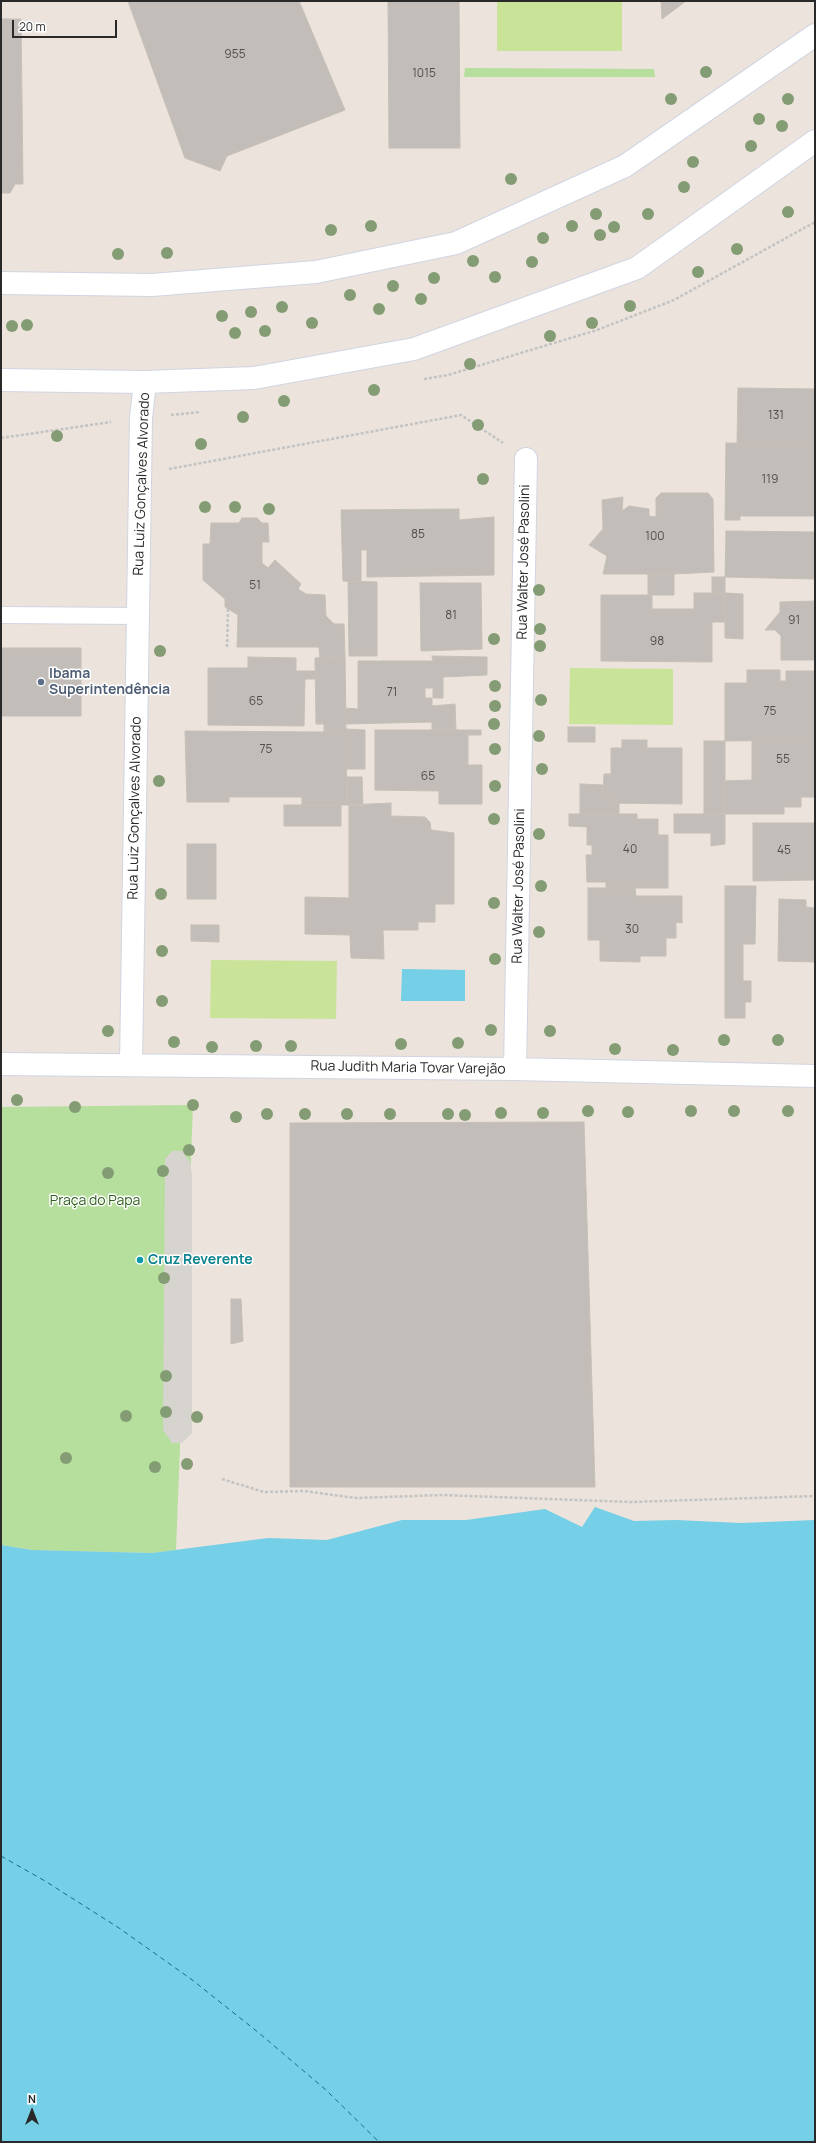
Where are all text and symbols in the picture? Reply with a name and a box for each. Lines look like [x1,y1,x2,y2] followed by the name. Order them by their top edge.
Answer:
[14,12,119,38] scale bar
[19,18,46,35] text: 20 m
[224,48,246,62] house number: 955
[412,67,436,81] house number: 1015
[130,392,154,576] street label: Rua Luiz Gonçalves Alvorado
[768,409,784,423] house number: 131
[762,473,778,487] house number: 119
[514,484,534,640] street label: Rua Walter José Pasolini
[411,528,425,542] house number: 85
[645,530,665,544] house number: 100
[249,579,261,593] house number: 51
[445,609,457,623] house number: 81
[788,614,800,628] house number: 91
[650,635,664,649] house number: 98
[49,666,170,698] place label: Ibama Superintendência
[36,677,46,687] marker: Ibama Superintendência
[387,686,397,700] house number: 71
[249,695,263,709] house number: 65
[764,705,776,719] house number: 75
[125,716,145,900] street label: Rua Luiz Gonçalves Alvorado
[260,743,272,757] house number: 75
[776,753,790,767] house number: 55
[421,770,435,784] house number: 65
[509,808,529,964] street label: Rua Walter José Pasolini
[623,843,637,857] house number: 40
[777,844,791,858] house number: 45
[625,923,639,937] house number: 30
[310,1058,506,1078] street label: Rua Judith Maria Tovar Varejão
[50,1193,140,1209] park label: Praça do Papa
[148,1252,253,1268] place label: Cruz Reverente
[135,1255,145,1265] marker: Cruz Reverente
[12,2091,52,2131] north arrow
[28,2091,36,2106] text: N

